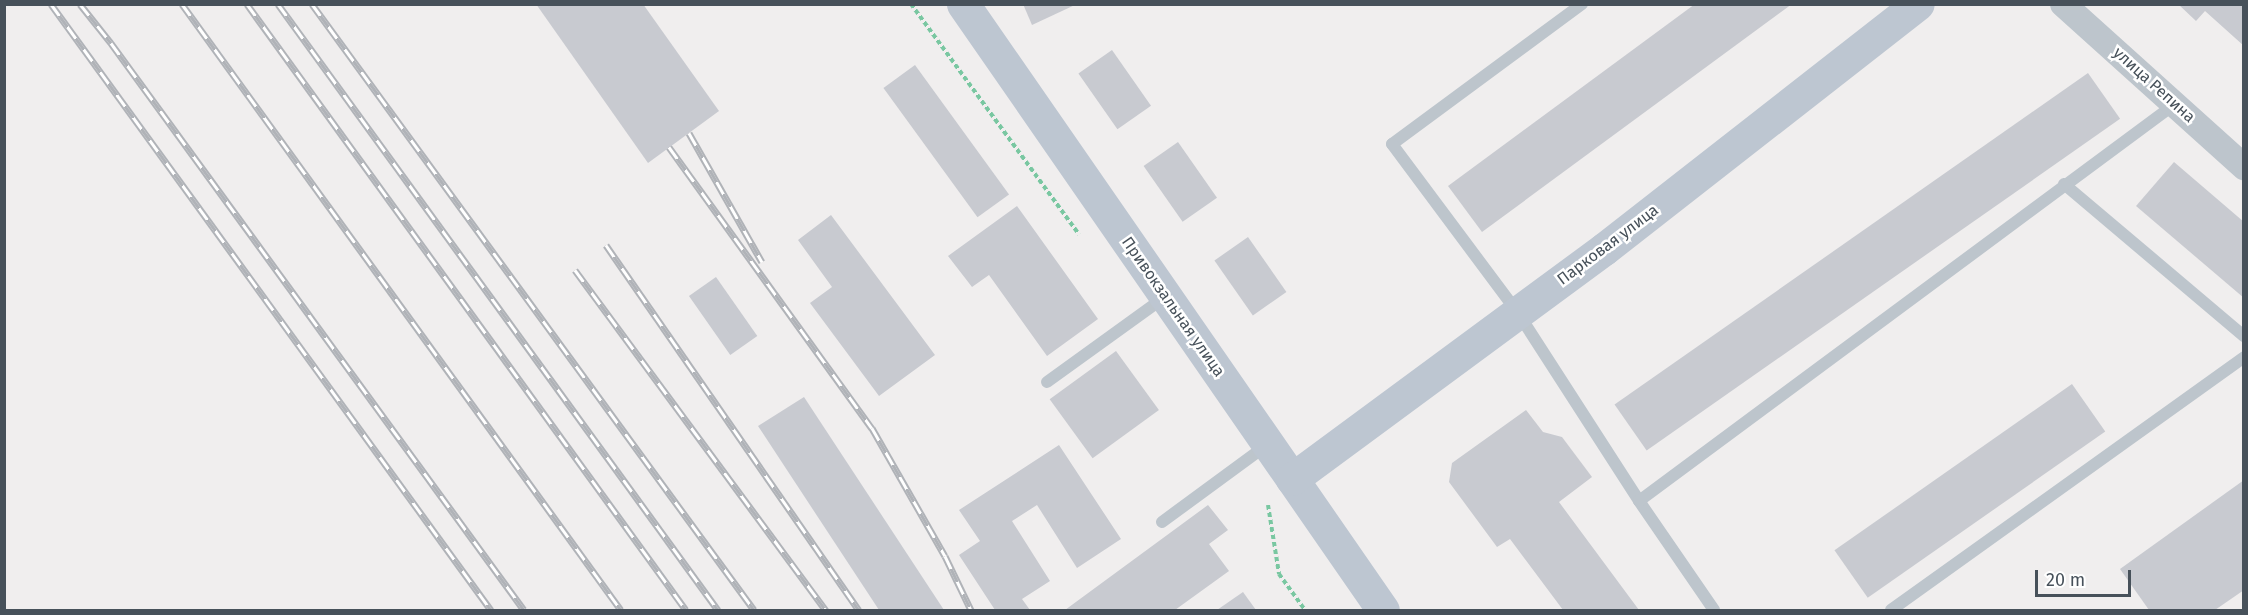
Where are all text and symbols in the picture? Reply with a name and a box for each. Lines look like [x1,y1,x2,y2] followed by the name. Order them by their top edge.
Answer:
[2109,43,2199,127] street label: улица Репина
[1554,201,1662,289] street label: Парковая улица
[1117,233,1229,381] street label: Привокзальная улица
[2038,558,2134,596] scale bar
[2046,569,2085,591] text: 20 m

